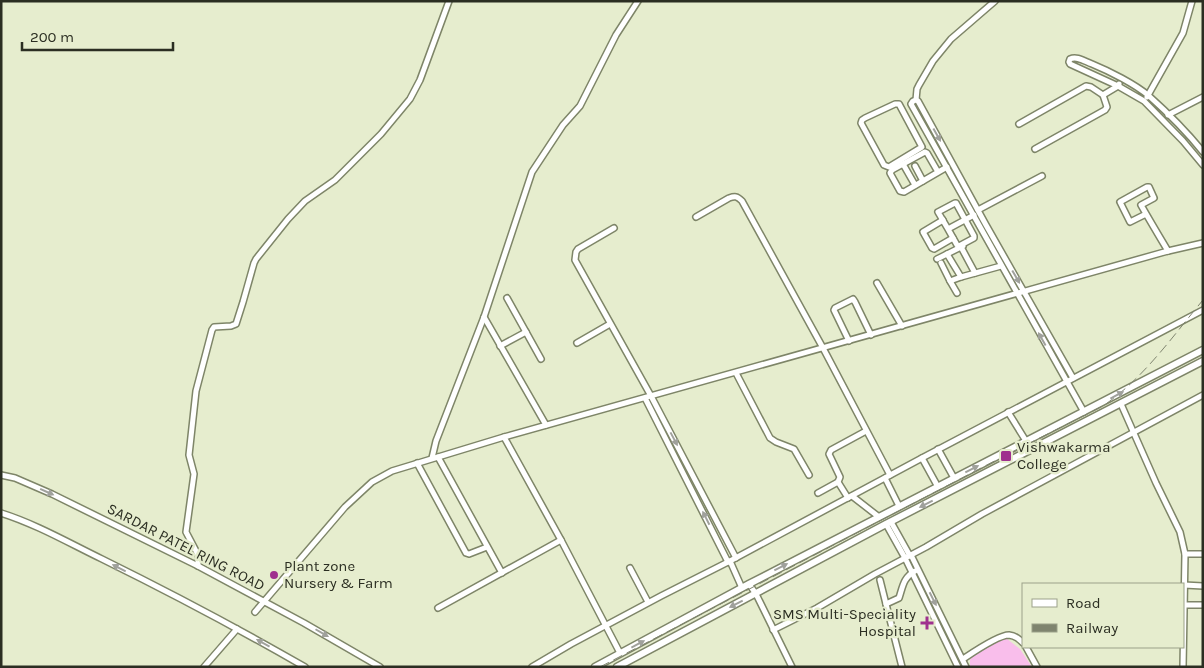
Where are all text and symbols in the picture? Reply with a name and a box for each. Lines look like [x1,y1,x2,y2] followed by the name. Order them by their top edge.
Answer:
[22,20,174,52] scale bar
[30,28,74,46] text: 200 m
[933,128,941,142] one-way arrow
[1012,269,1020,284] one-way arrow
[1038,332,1047,346] one-way arrow
[1110,390,1123,399] one-way arrow
[670,432,678,447] one-way arrow
[1017,438,1110,473] place label: Vishwakarma College
[999,449,1013,463] marker: Vishwakarma College
[965,465,979,473] one-way arrow
[40,488,54,496] one-way arrow
[104,499,268,595] street label: SARDAR PATEL RING ROAD
[919,500,933,508] one-way arrow
[702,511,710,526] one-way arrow
[284,557,393,592] place label: Plant zone Nursery & Farm
[774,563,788,572] one-way arrow
[112,564,126,572] one-way arrow
[268,569,280,581] marker: Plant zone Nursery & Farm
[1022,583,1184,648] legend
[929,592,937,606] one-way arrow
[1066,594,1101,612] text: Road
[729,600,743,608] one-way arrow
[773,605,916,640] place label: SMS Multi-Speciality Hospital
[920,616,934,630] marker: SMS Multi-Speciality Hospital
[1066,619,1118,637] text: Railway
[315,629,329,637] one-way arrow
[255,639,270,647] one-way arrow
[630,640,645,648] one-way arrow

